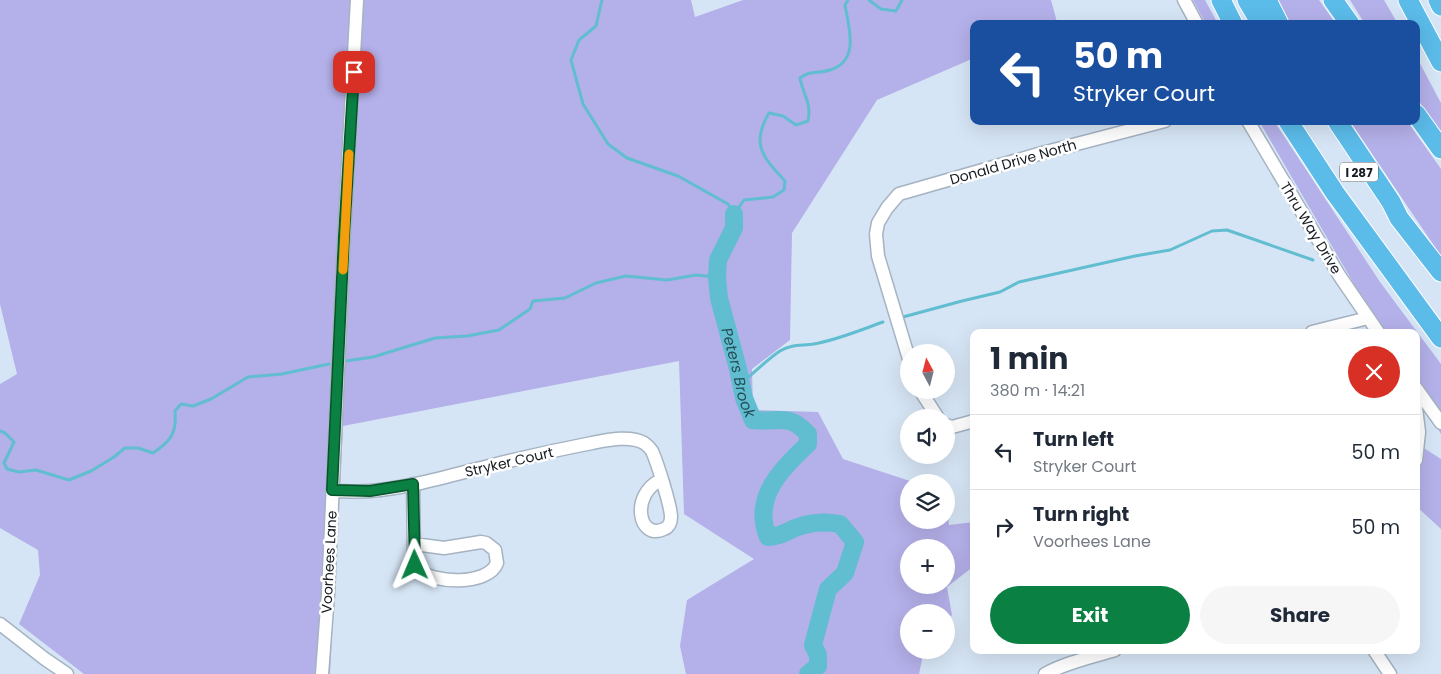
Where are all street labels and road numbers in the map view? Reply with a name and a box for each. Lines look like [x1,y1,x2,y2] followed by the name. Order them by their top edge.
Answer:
[947,134,1079,190] street label: Donald Drive North
[1340,162,1378,182] road number: I 287
[1276,178,1347,278] street label: Thru Way Drive
[463,442,555,482] street label: Stryker Court
[316,510,342,614] street label: Voorhees Lane

